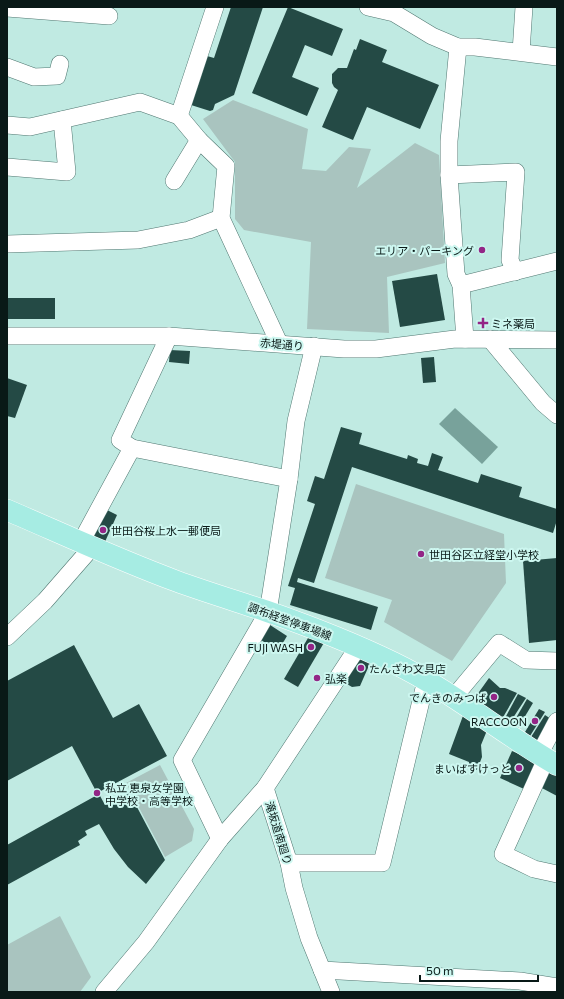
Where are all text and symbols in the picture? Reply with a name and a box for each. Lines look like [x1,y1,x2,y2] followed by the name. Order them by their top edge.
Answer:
[375,244,474,257] place label: エリア・パーキング
[477,245,487,255] marker: エリア・パーキング
[491,317,535,330] place label: ミネ薬局
[478,318,488,328] marker: ミネ薬局
[260,336,304,352] street label: 赤堤通り
[111,524,221,537] place label: 世田谷桜上水一郵便局
[98,525,108,535] marker: 世田谷桜上水一郵便局
[429,548,539,561] place label: 世田谷区立経堂小学校
[416,549,426,559] marker: 世田谷区立経堂小学校
[246,600,334,642] street label: 調布経堂停車場線
[248,641,303,655] place label: FUJI WASH
[306,642,316,652] marker: FUJI WASH
[369,662,446,675] place label: たんざわ文具店
[356,663,366,673] marker: たんざわ文具店
[325,672,347,685] place label: 弘楽
[312,673,322,683] marker: 弘楽
[409,691,486,704] place label: でんきのみつば
[489,692,499,702] marker: でんきのみつば
[471,715,527,728] place label: RACCOON
[530,716,540,726] marker: RACCOON
[434,762,511,775] place label: まいばすけっと
[514,763,524,773] marker: まいばすけっと
[105,781,193,807] place label: 私立 恵泉女学園 中学校・高等学校
[92,788,102,798] marker: 私立 恵泉女学園 中学校・高等学校
[263,800,295,866] street label: 滝坂道南廻り
[420,957,538,983] scale bar
[426,963,454,977] text: 50 m

